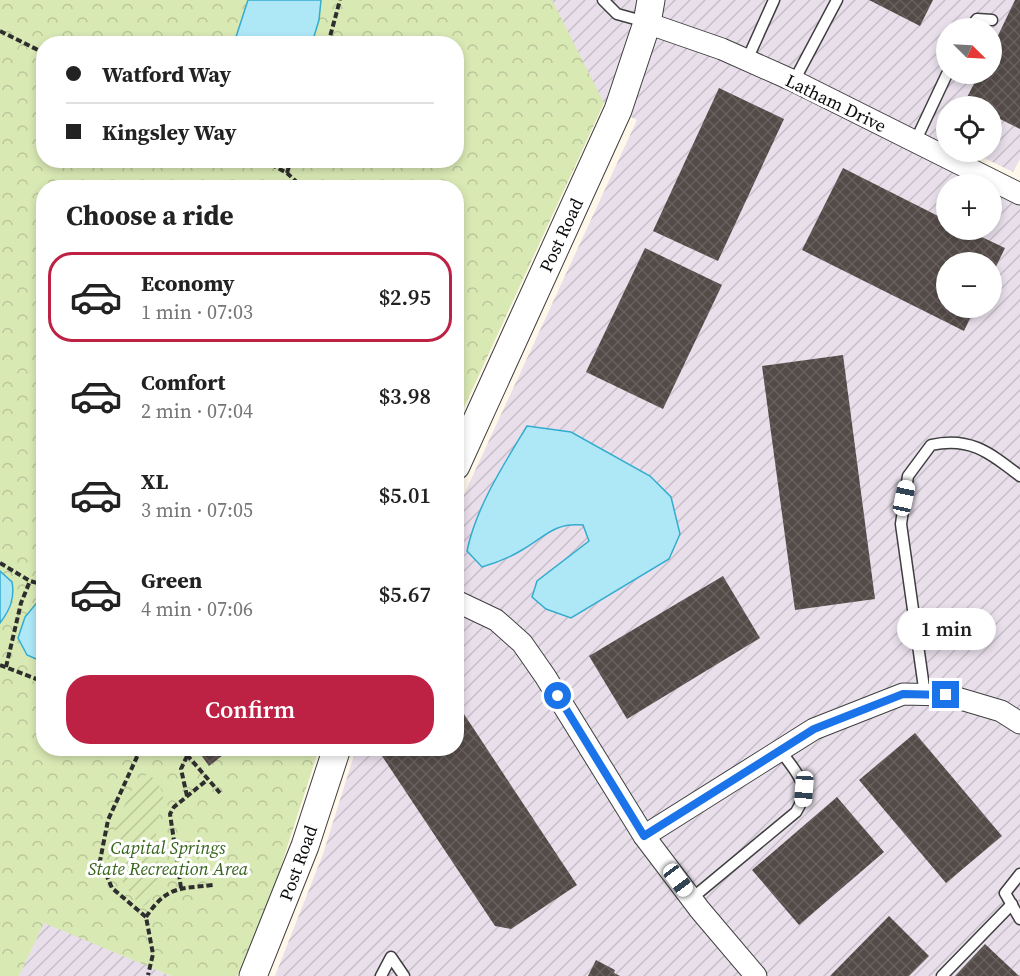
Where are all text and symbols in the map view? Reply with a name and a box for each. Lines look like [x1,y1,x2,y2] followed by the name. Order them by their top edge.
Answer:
[936,18,1002,84] north arrow
[936,18,1002,318] map controls
[102,59,231,89] text: Watford Way
[781,68,891,138] street label: Latham Drive
[936,96,1002,162] button: locate
[102,117,237,147] text: Kingsley Way
[936,174,1002,240] button: +
[533,194,589,276] street label: Post Road
[66,197,234,234] text: Choose a ride
[936,252,1002,318] button: −
[141,268,235,298] text: Economy
[69,270,123,324] icon: car
[379,282,431,312] text: $2.95
[141,298,253,326] text: 1 min · 07:03
[141,367,225,397] text: Comfort
[69,369,123,423] icon: car
[379,381,431,411] text: $3.98
[141,397,253,425] text: 2 min · 07:04
[141,466,168,496] text: XL
[69,468,123,522] icon: car
[891,479,917,517] car
[379,480,431,510] text: $5.01
[141,496,253,524] text: 3 min · 07:05
[141,565,202,595] text: Green
[69,567,123,621] icon: car
[379,579,431,609] text: $5.67
[141,595,253,623] text: 4 min · 07:06
[896,608,996,650] callout: 1 min
[921,615,972,643] text: 1 min
[66,675,434,744] button: Confirm
[932,681,959,708] route end
[544,682,571,709] route start
[794,770,814,808] car
[273,822,323,904] street label: Post Road
[88,835,249,881] park label: Capital Springs State Recreation Area
[660,860,696,900] car

